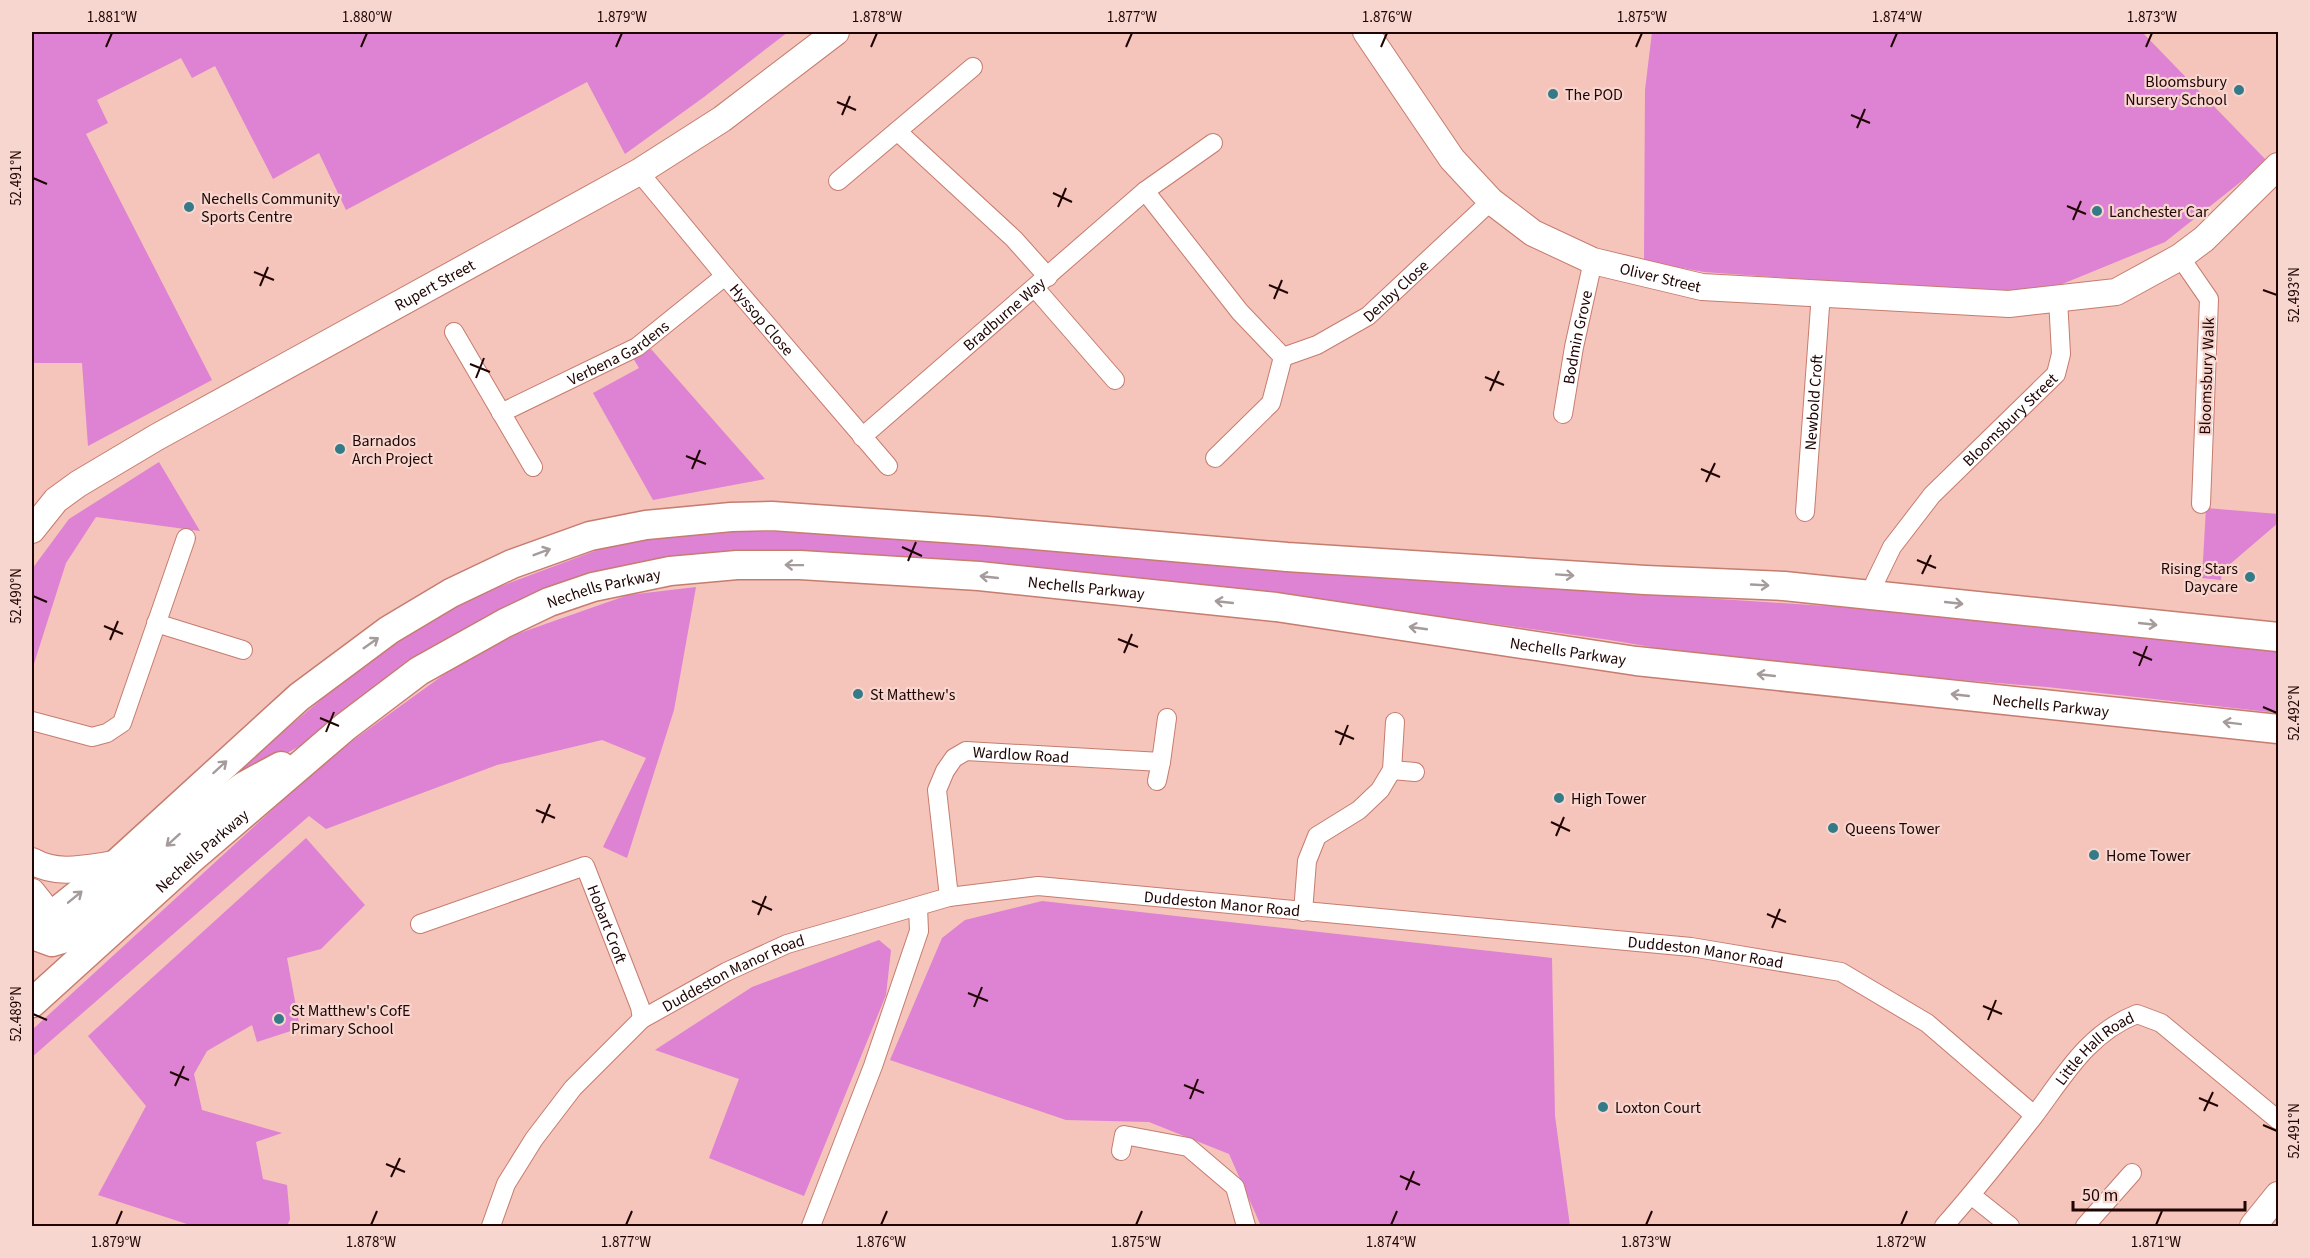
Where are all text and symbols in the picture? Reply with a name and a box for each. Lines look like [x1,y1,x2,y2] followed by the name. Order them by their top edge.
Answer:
[87,7,137,28] text: 1.881°W
[342,7,392,28] text: 1.880°W
[597,7,647,28] text: 1.879°W
[852,7,902,28] text: 1.878°W
[1107,7,1157,28] text: 1.877°W
[1362,7,1412,28] text: 1.876°W
[1617,7,1667,28] text: 1.875°W
[1872,7,1922,28] text: 1.874°W
[2127,7,2177,28] text: 1.873°W
[2125,71,2228,111] place label: Bloomsbury Nursery School
[2232,83,2246,97] marker: Bloomsbury Nursery School
[1565,84,1623,106] place label: The POD
[1546,87,1560,101] marker: The POD
[6,150,27,206] text: 52.491°N
[201,188,340,228] place label: Nechells Community Sports Centre
[182,200,196,214] marker: Nechells Community Sports Centre
[2109,201,2209,223] place label: Lanchester Car
[2090,204,2104,218] marker: Lanchester Car
[391,254,480,316] street label: Rupert Street
[1358,255,1434,328] street label: Denby Close
[1617,258,1704,299] street label: Oliver Street
[2284,267,2305,323] text: 52.493°N
[959,272,1051,356] street label: Bradburne Way
[724,279,799,361] street label: Hyssop Close
[1558,288,1598,386] street label: Bodmin Grove
[564,315,674,391] street label: Verbena Gardens
[2194,317,2220,435] street label: Bloomsbury Walk
[1800,353,1829,451] street label: Newbold Croft
[1958,368,2063,472] street label: Bloomsbury Street
[352,430,433,470] place label: Barnados Arch Project
[333,442,347,456] marker: Barnados Arch Project
[533,546,551,557] one-way arrow
[2161,558,2238,598] place label: Rising Stars Daycare
[785,559,805,571] one-way arrow
[544,563,663,614] street label: Nechells Parkway
[6,568,27,624] text: 52.490°N
[1555,570,1575,581] one-way arrow
[2243,570,2257,584] marker: Rising Stars Daycare
[1027,571,1146,605] street label: Nechells Parkway
[979,572,999,583] one-way arrow
[1750,580,1770,591] one-way arrow
[1215,596,1235,607] one-way arrow
[1944,598,1964,609] one-way arrow
[2138,619,2157,630] one-way arrow
[1408,623,1428,634] one-way arrow
[1508,632,1628,671] street label: Nechells Parkway
[362,637,378,649] one-way arrow
[1757,669,1777,680] one-way arrow
[870,684,956,706] place label: St Matthew's
[2284,685,2305,741] text: 52.492°N
[851,687,865,701] marker: St Matthew's
[1951,689,1971,700] one-way arrow
[1991,689,2111,723] street label: Nechells Parkway
[2223,717,2243,728] one-way arrow
[972,741,1070,769] street label: Wardlow Road
[213,760,228,774] one-way arrow
[1571,788,1647,810] place label: High Tower
[1552,791,1566,805] marker: High Tower
[151,804,254,898] street label: Nechells Parkway
[1845,818,1940,840] place label: Queens Tower
[1826,821,1840,835] marker: Queens Tower
[166,833,181,847] one-way arrow
[2106,845,2191,867] place label: Home Tower
[2087,848,2101,862] marker: Home Tower
[581,882,632,967] street label: Hobart Croft
[1143,886,1301,922] street label: Duddeston Manor Road
[67,890,83,903] one-way arrow
[658,929,807,1018] street label: Duddeston Manor Road
[1627,931,1785,974] street label: Duddeston Manor Road
[6,986,27,1042] text: 52.489°N
[291,1000,410,1040] place label: St Matthew's CofE Primary School
[2050,1007,2138,1090] street label: Little Hall Road
[272,1012,286,1026] marker: St Matthew's CofE Primary School
[1615,1097,1702,1119] place label: Loxton Court
[1596,1100,1610,1114] marker: Loxton Court
[2284,1103,2305,1159] text: 52.491°N
[2073,1174,2246,1212] scale bar
[2082,1183,2118,1208] text: 50 m
[91,1232,141,1253] text: 1.879°W
[346,1232,396,1253] text: 1.878°W
[601,1232,651,1253] text: 1.877°W
[856,1232,906,1253] text: 1.876°W
[1111,1232,1161,1253] text: 1.875°W
[1366,1232,1416,1253] text: 1.874°W
[1621,1232,1671,1253] text: 1.873°W
[1876,1232,1926,1253] text: 1.872°W
[2131,1232,2181,1253] text: 1.871°W

